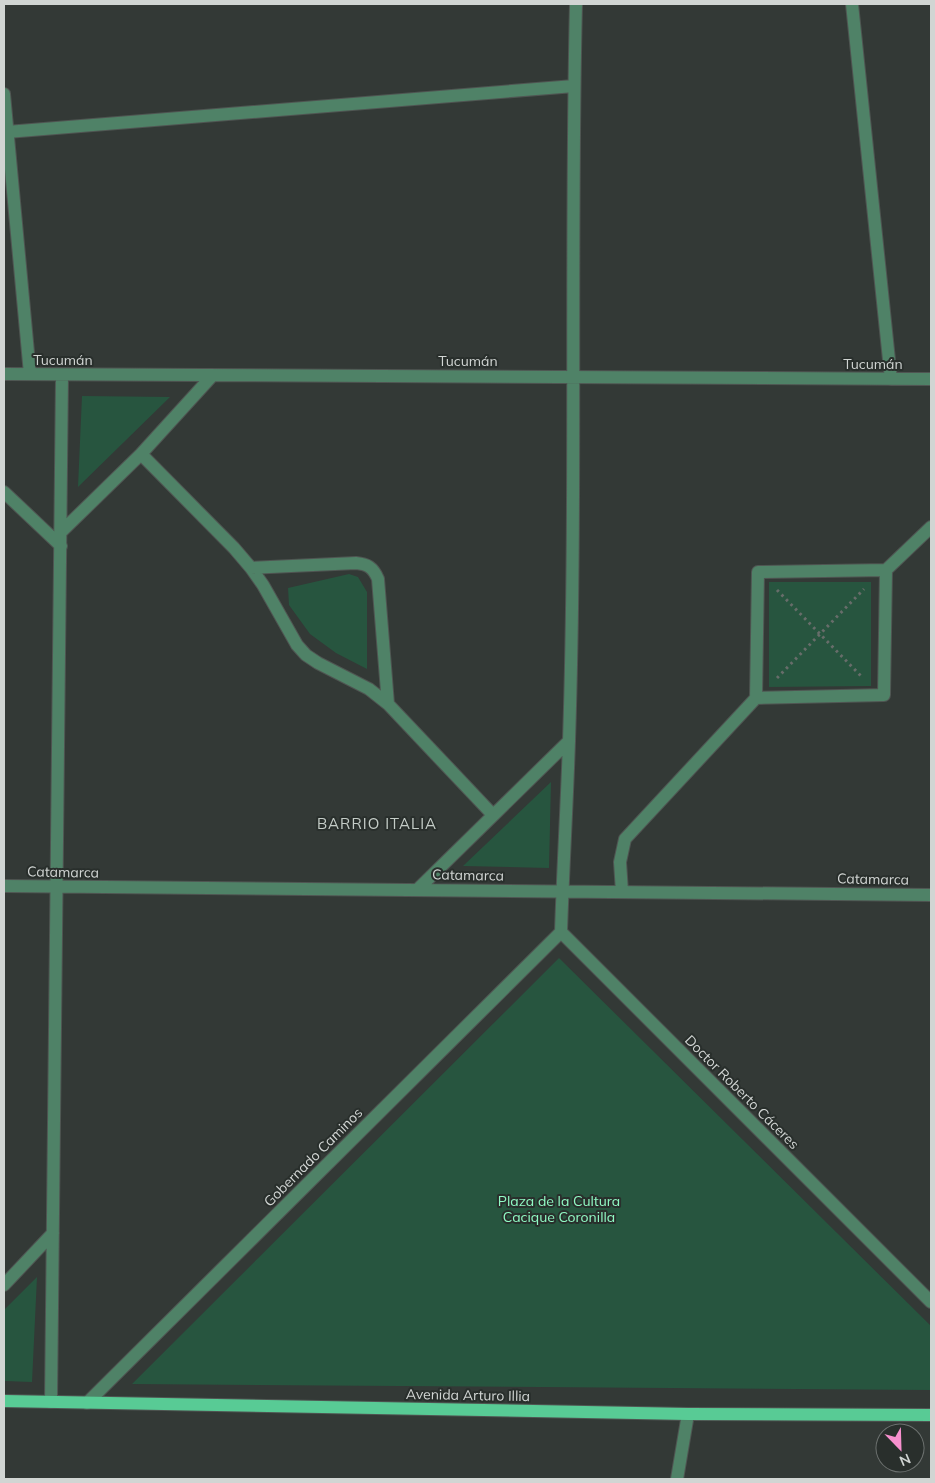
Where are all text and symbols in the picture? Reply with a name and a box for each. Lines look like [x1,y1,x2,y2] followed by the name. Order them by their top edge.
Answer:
[33,351,93,369] street label: Tucumán
[438,352,498,370] street label: Tucumán
[843,355,903,373] street label: Tucumán
[317,814,437,833] district label: BARRIO ITALIA
[27,862,99,882] street label: Catamarca
[432,865,504,885] street label: Catamarca
[837,869,909,889] street label: Catamarca
[681,1031,803,1153] street label: Doctor Roberto Cáceres
[260,1104,366,1210] street label: Gobernado Caminos
[498,1192,620,1226] park label: Plaza de la Cultura Cacique Coronilla
[406,1385,530,1405] street label: Avenida Arturo Illia
[875,1423,925,1473] north arrow
[897,1450,913,1470] text: N

